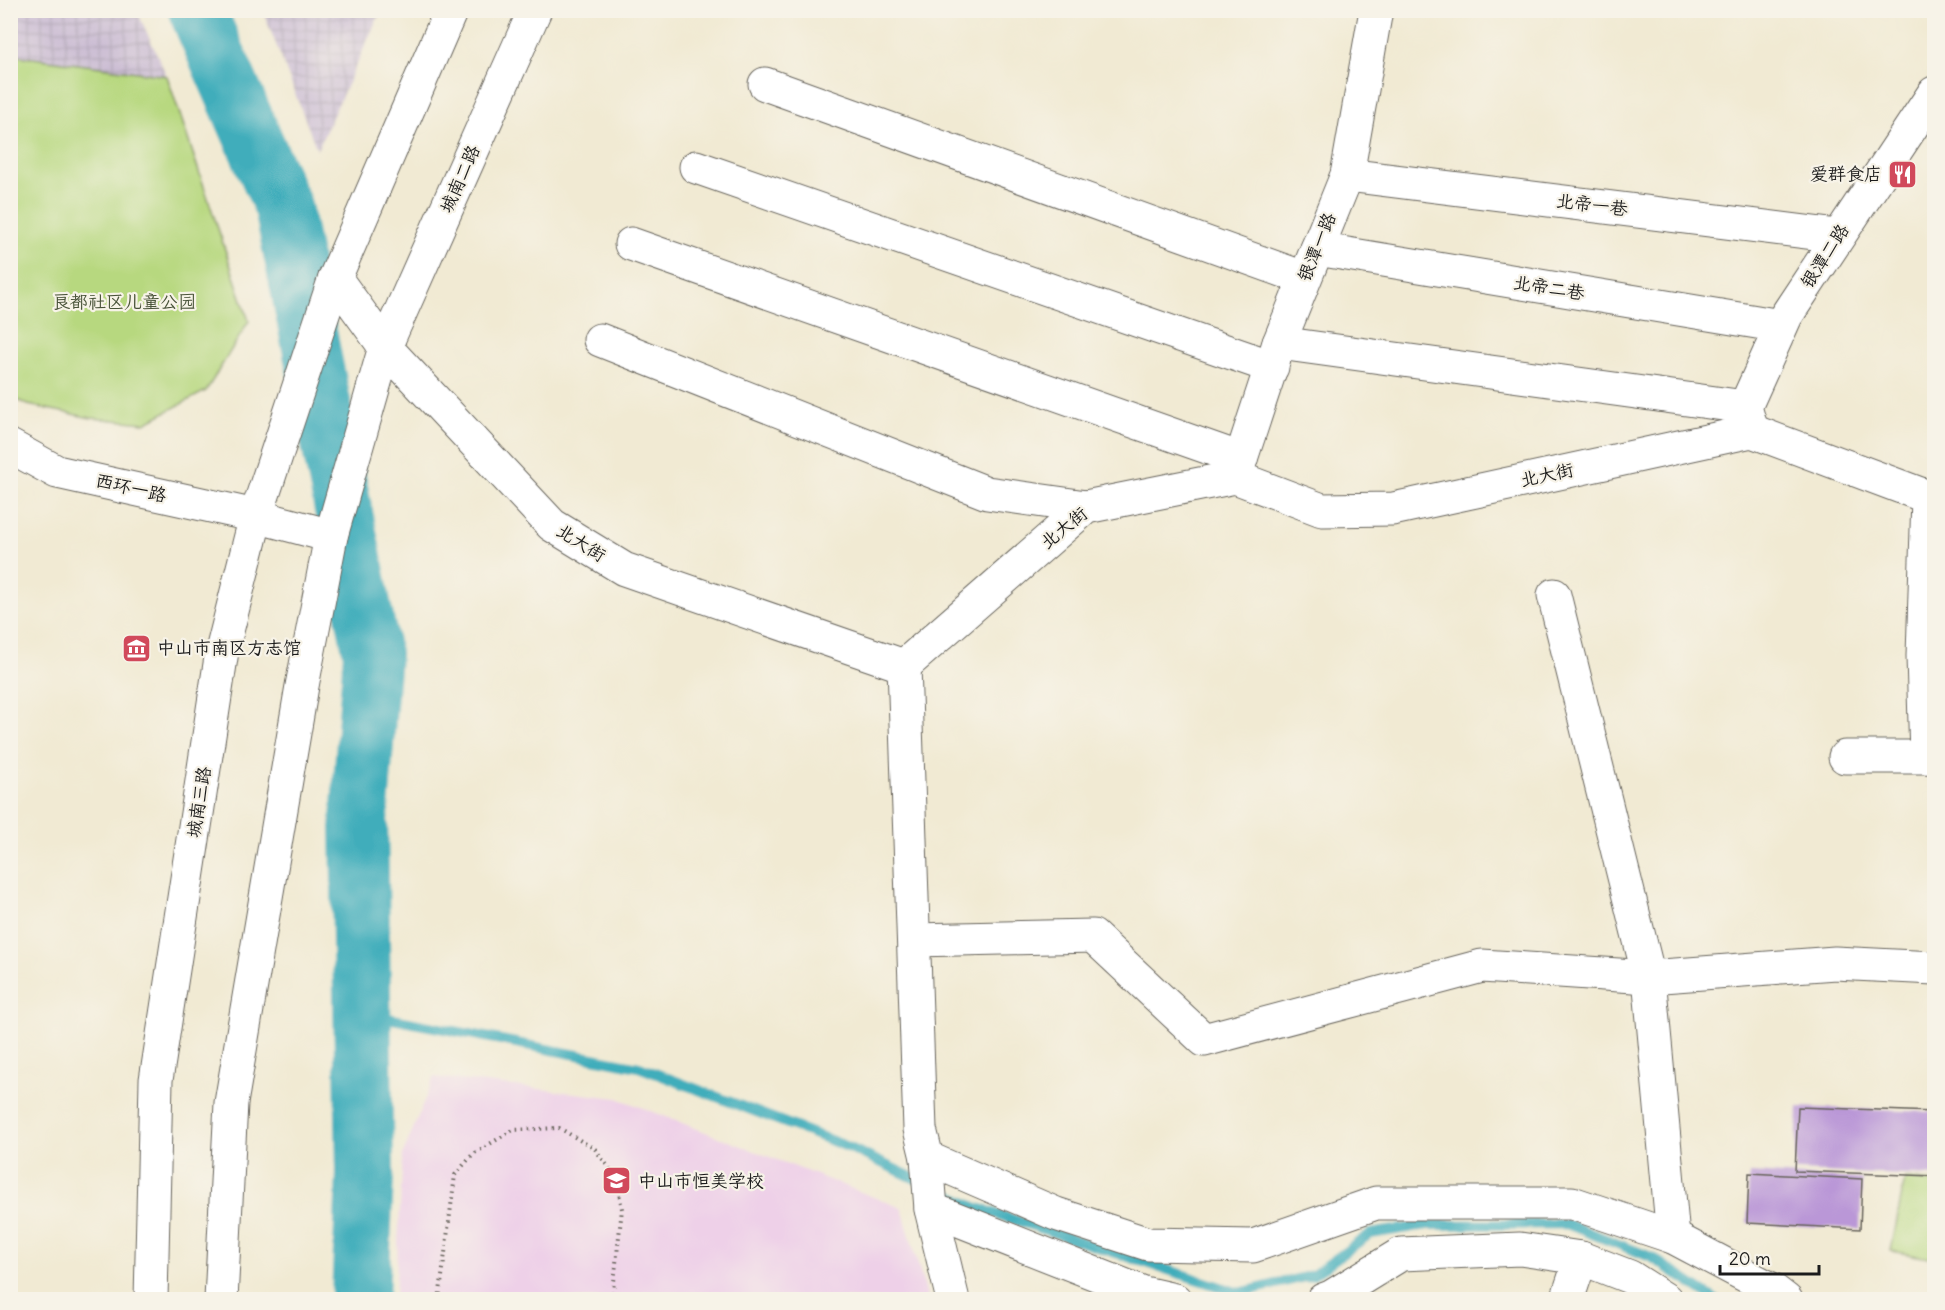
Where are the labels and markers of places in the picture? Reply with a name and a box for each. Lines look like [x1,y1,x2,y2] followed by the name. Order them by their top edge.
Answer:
[1887,158,1919,190] restaurant icon: 爱群食店
[1810,162,1882,185] place label: 爱群食店
[120,632,152,664] museum icon: 中山市南区方志馆
[157,636,301,659] place label: 中山市南区方志馆
[601,1165,633,1197] school or university icon: 中山市恒美学校
[638,1169,764,1192] place label: 中山市恒美学校

